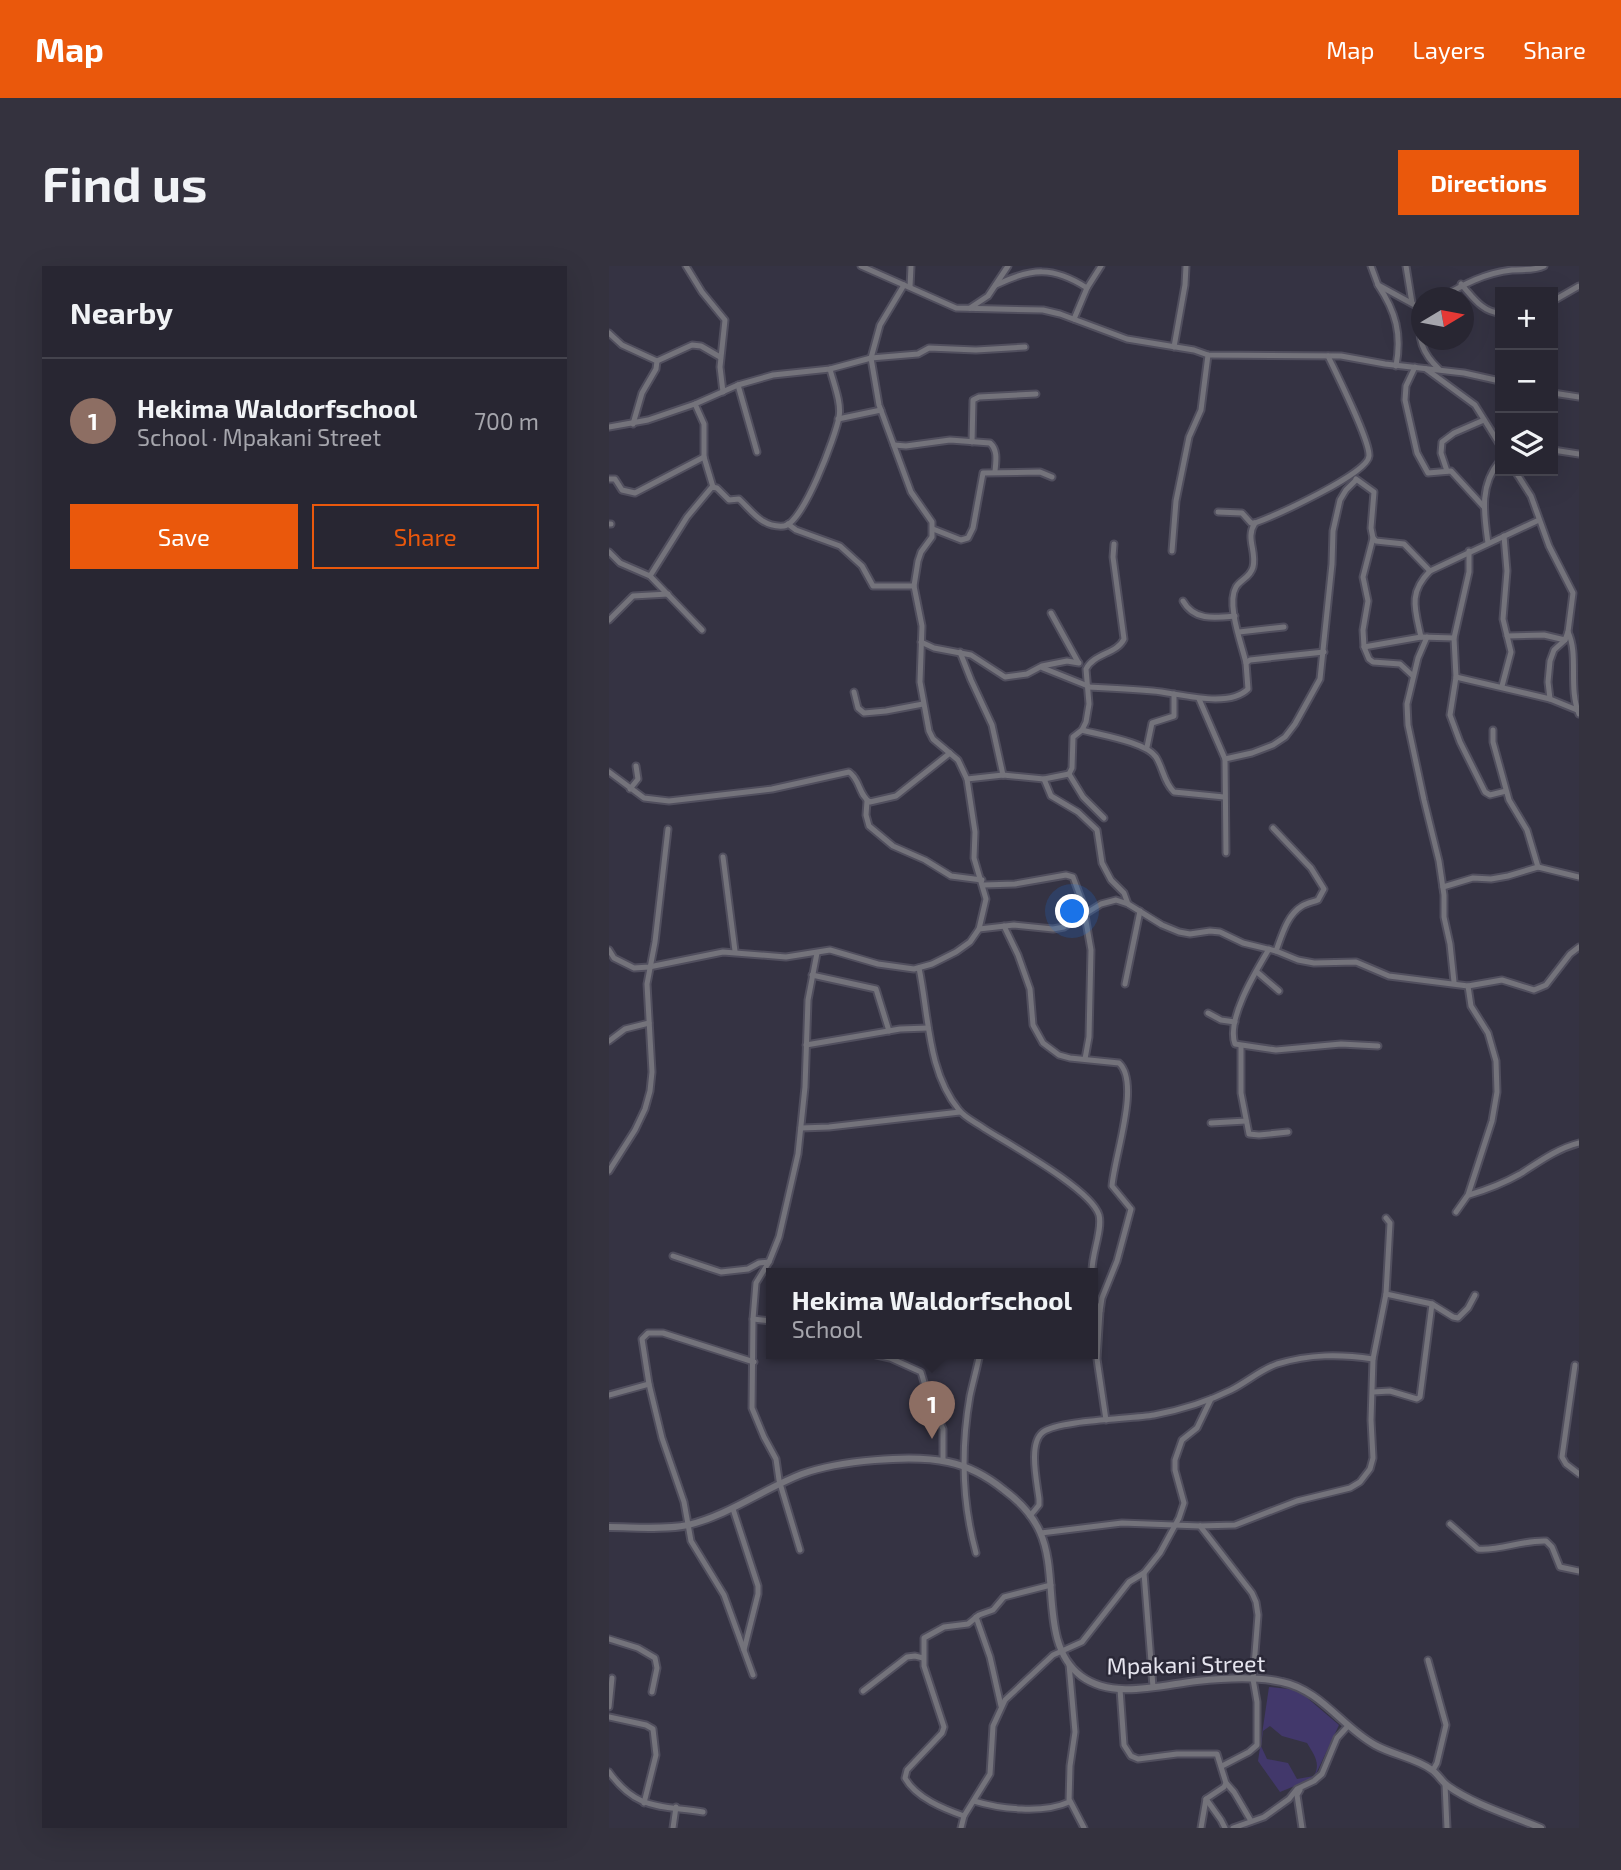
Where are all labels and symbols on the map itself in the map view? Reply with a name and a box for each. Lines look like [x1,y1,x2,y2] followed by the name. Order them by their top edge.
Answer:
[1411,287,1474,350] north arrow
[1055,894,1089,928] your location
[909,1381,955,1439] pin: 1
[1106,1649,1266,1679] street label: Mpakani Street

